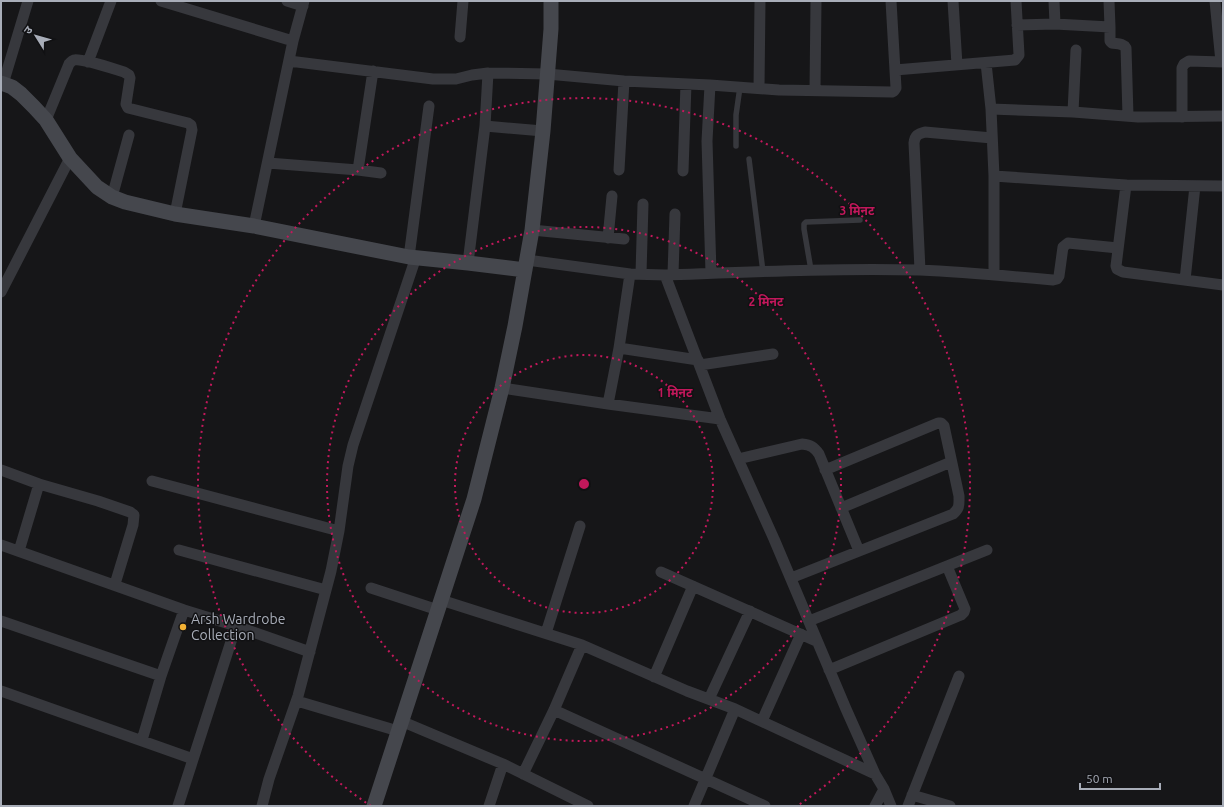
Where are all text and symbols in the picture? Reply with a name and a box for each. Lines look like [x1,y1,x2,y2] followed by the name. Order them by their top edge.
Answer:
[16,16,56,56] north arrow
[21,23,35,36] text: उ
[840,203,875,217] text: 3 मिनट
[749,294,784,308] text: 2 मिनट
[658,385,693,399] text: 1 मिनट
[577,477,591,491] centre of rings
[191,611,285,643] place label: Arsh Wardrobe Collection
[178,622,188,632] marker: Arsh Wardrobe Collection
[1080,765,1160,791] scale bar
[1086,772,1113,785] text: 50 m

